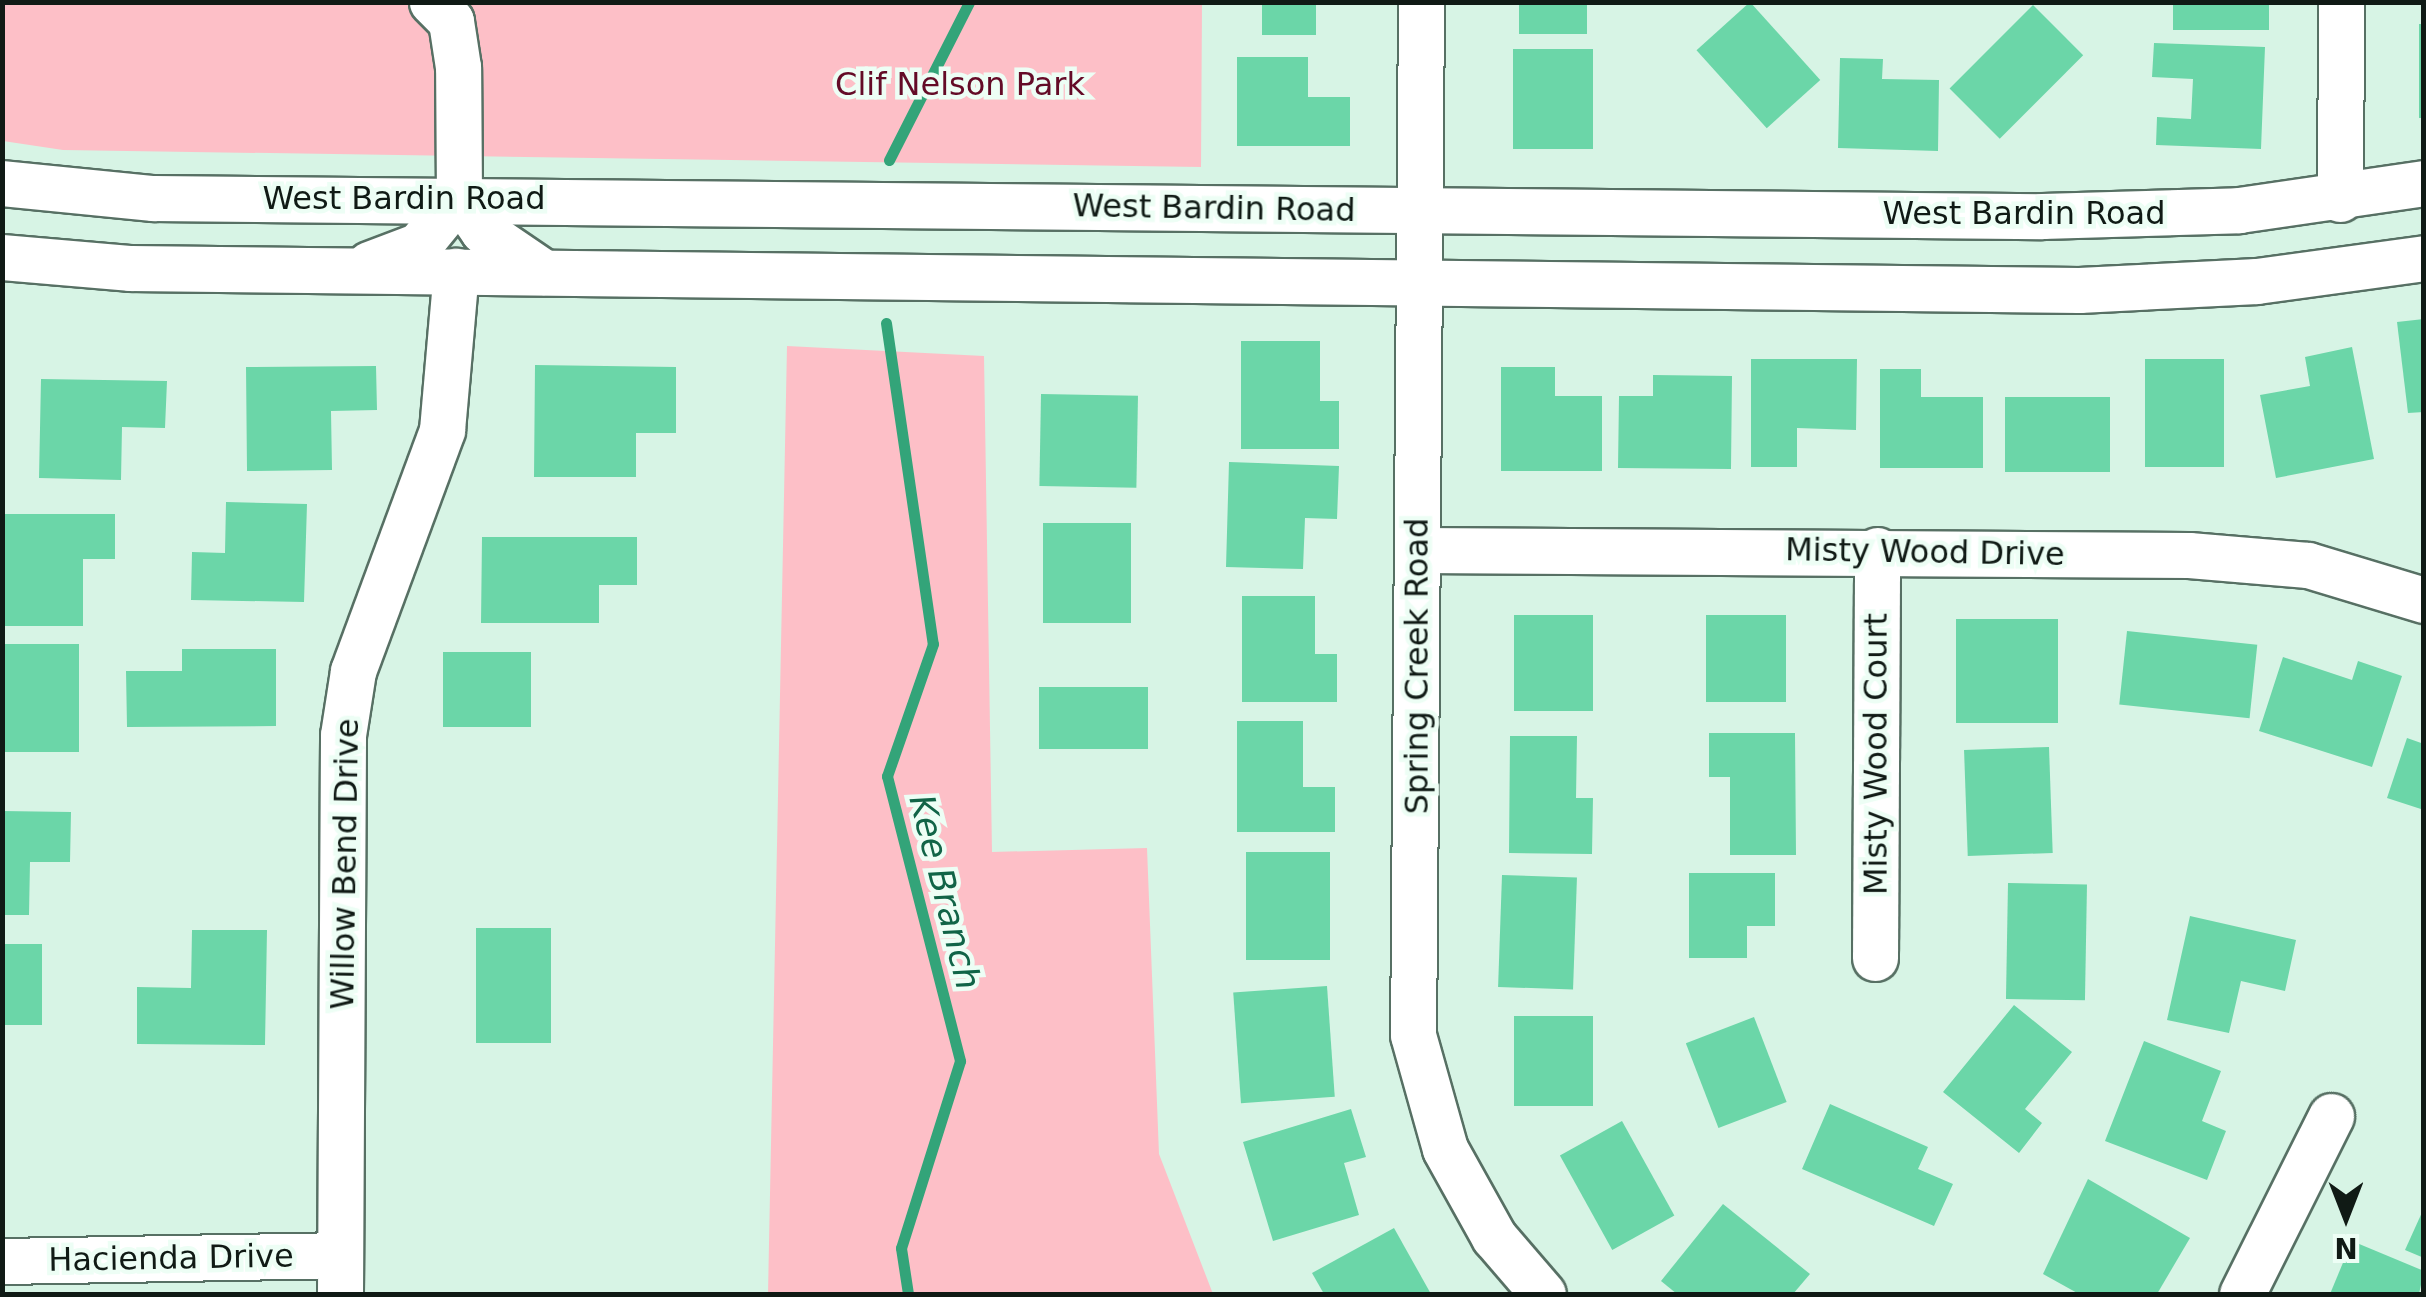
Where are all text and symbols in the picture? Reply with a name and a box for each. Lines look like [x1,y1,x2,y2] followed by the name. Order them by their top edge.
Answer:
[835,65,1085,103] park label: Clif Nelson Park
[263,179,545,217] street label: West Bardin Road
[1072,186,1356,230] street label: West Bardin Road
[1883,194,2165,232] street label: West Bardin Road
[1398,518,1436,814] street label: Spring Creek Road
[1785,530,2065,574] street label: Misty Wood Drive
[1857,613,1895,895] street label: Misty Wood Court
[323,718,367,1010] street label: Willow Bend Drive
[901,790,989,994] water label: Kee Branch
[2296,1167,2396,1267] north arrow
[2334,1231,2358,1264] text: N
[48,1237,294,1279] street label: Hacienda Drive

